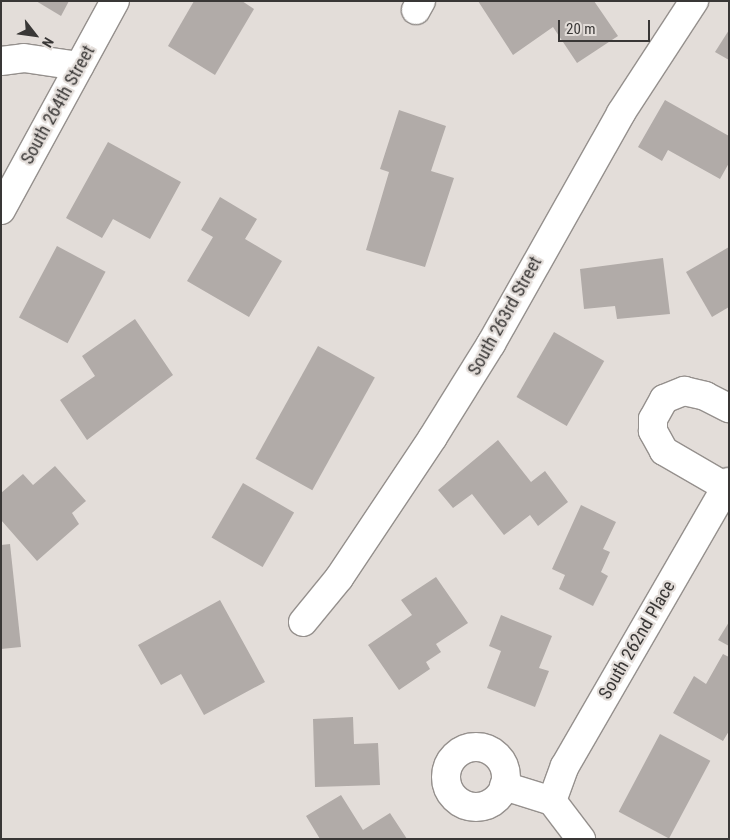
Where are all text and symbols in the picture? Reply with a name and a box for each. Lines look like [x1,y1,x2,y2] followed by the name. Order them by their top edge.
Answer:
[10,10,60,60] north arrow
[560,10,652,42] scale bar
[566,20,596,38] text: 20 m
[39,35,57,50] text: N
[17,42,99,168] street label: South 264th Street
[463,253,547,379] street label: South 263rd Street
[594,577,680,703] street label: South 262nd Place

